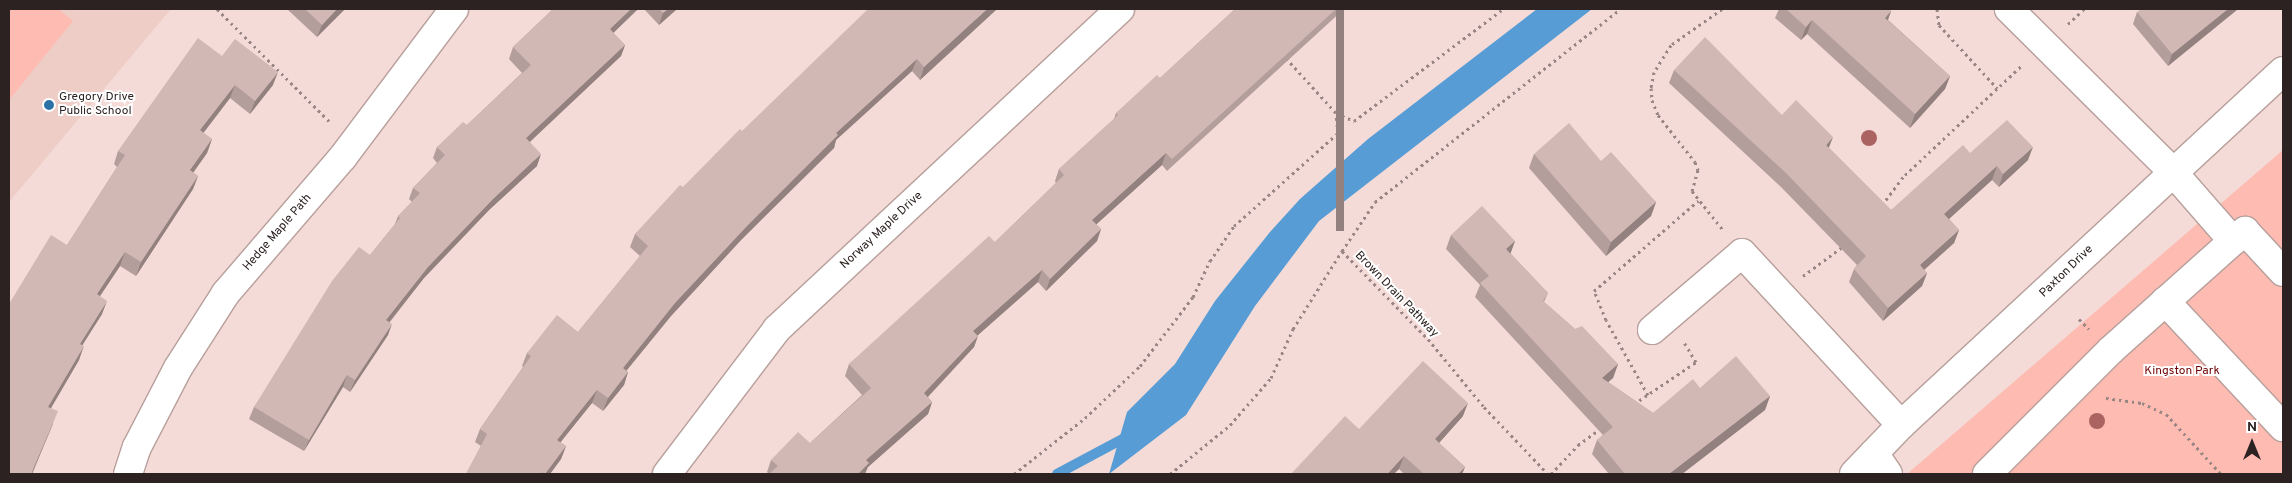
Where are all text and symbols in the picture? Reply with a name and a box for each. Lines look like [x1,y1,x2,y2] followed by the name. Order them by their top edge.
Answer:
[59,91,134,119] place label: Gregory Drive Public School
[43,99,55,111] marker: Gregory Drive Public School
[838,189,926,273] street label: Norway Maple Drive
[241,192,315,274] street label: Hedge Maple Path
[2037,243,2097,301] street label: Paxton Drive
[1351,249,1441,341] street label: Brown Drain Pathway
[2144,365,2220,379] park label: Kingston Park
[2227,418,2277,468] north arrow
[2247,419,2257,436] text: N

